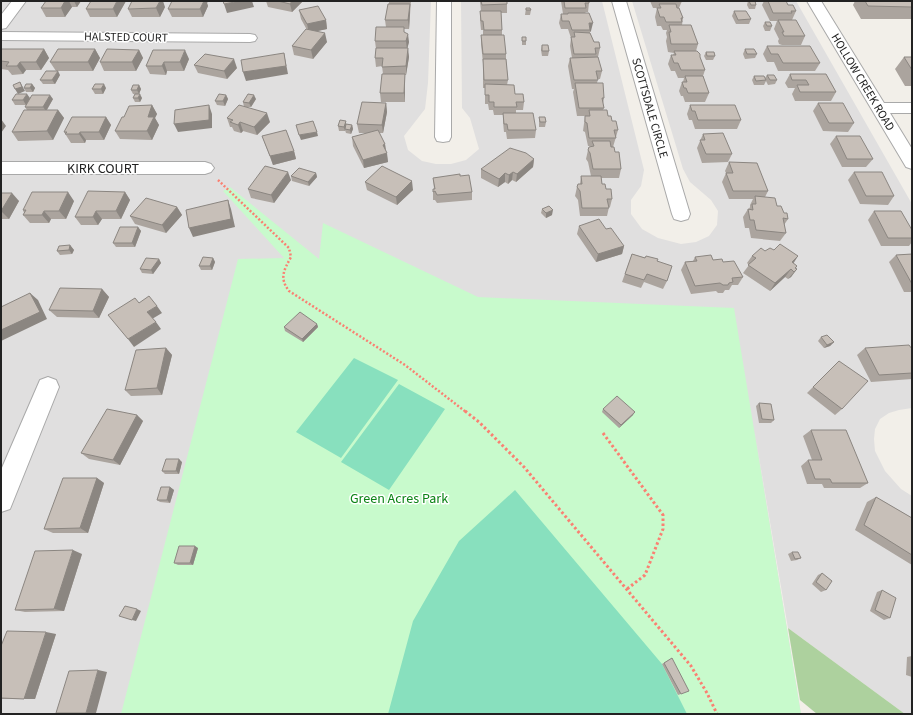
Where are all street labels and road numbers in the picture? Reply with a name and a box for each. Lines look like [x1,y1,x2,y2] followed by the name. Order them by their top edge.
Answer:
[84,28,169,47] street label: HALSTED COURT
[827,30,898,134] street label: HOLLOW CREEK ROAD
[627,56,672,160] street label: SCOTTSDALE CIRCLE
[67,159,139,179] street label: KIRK COURT

